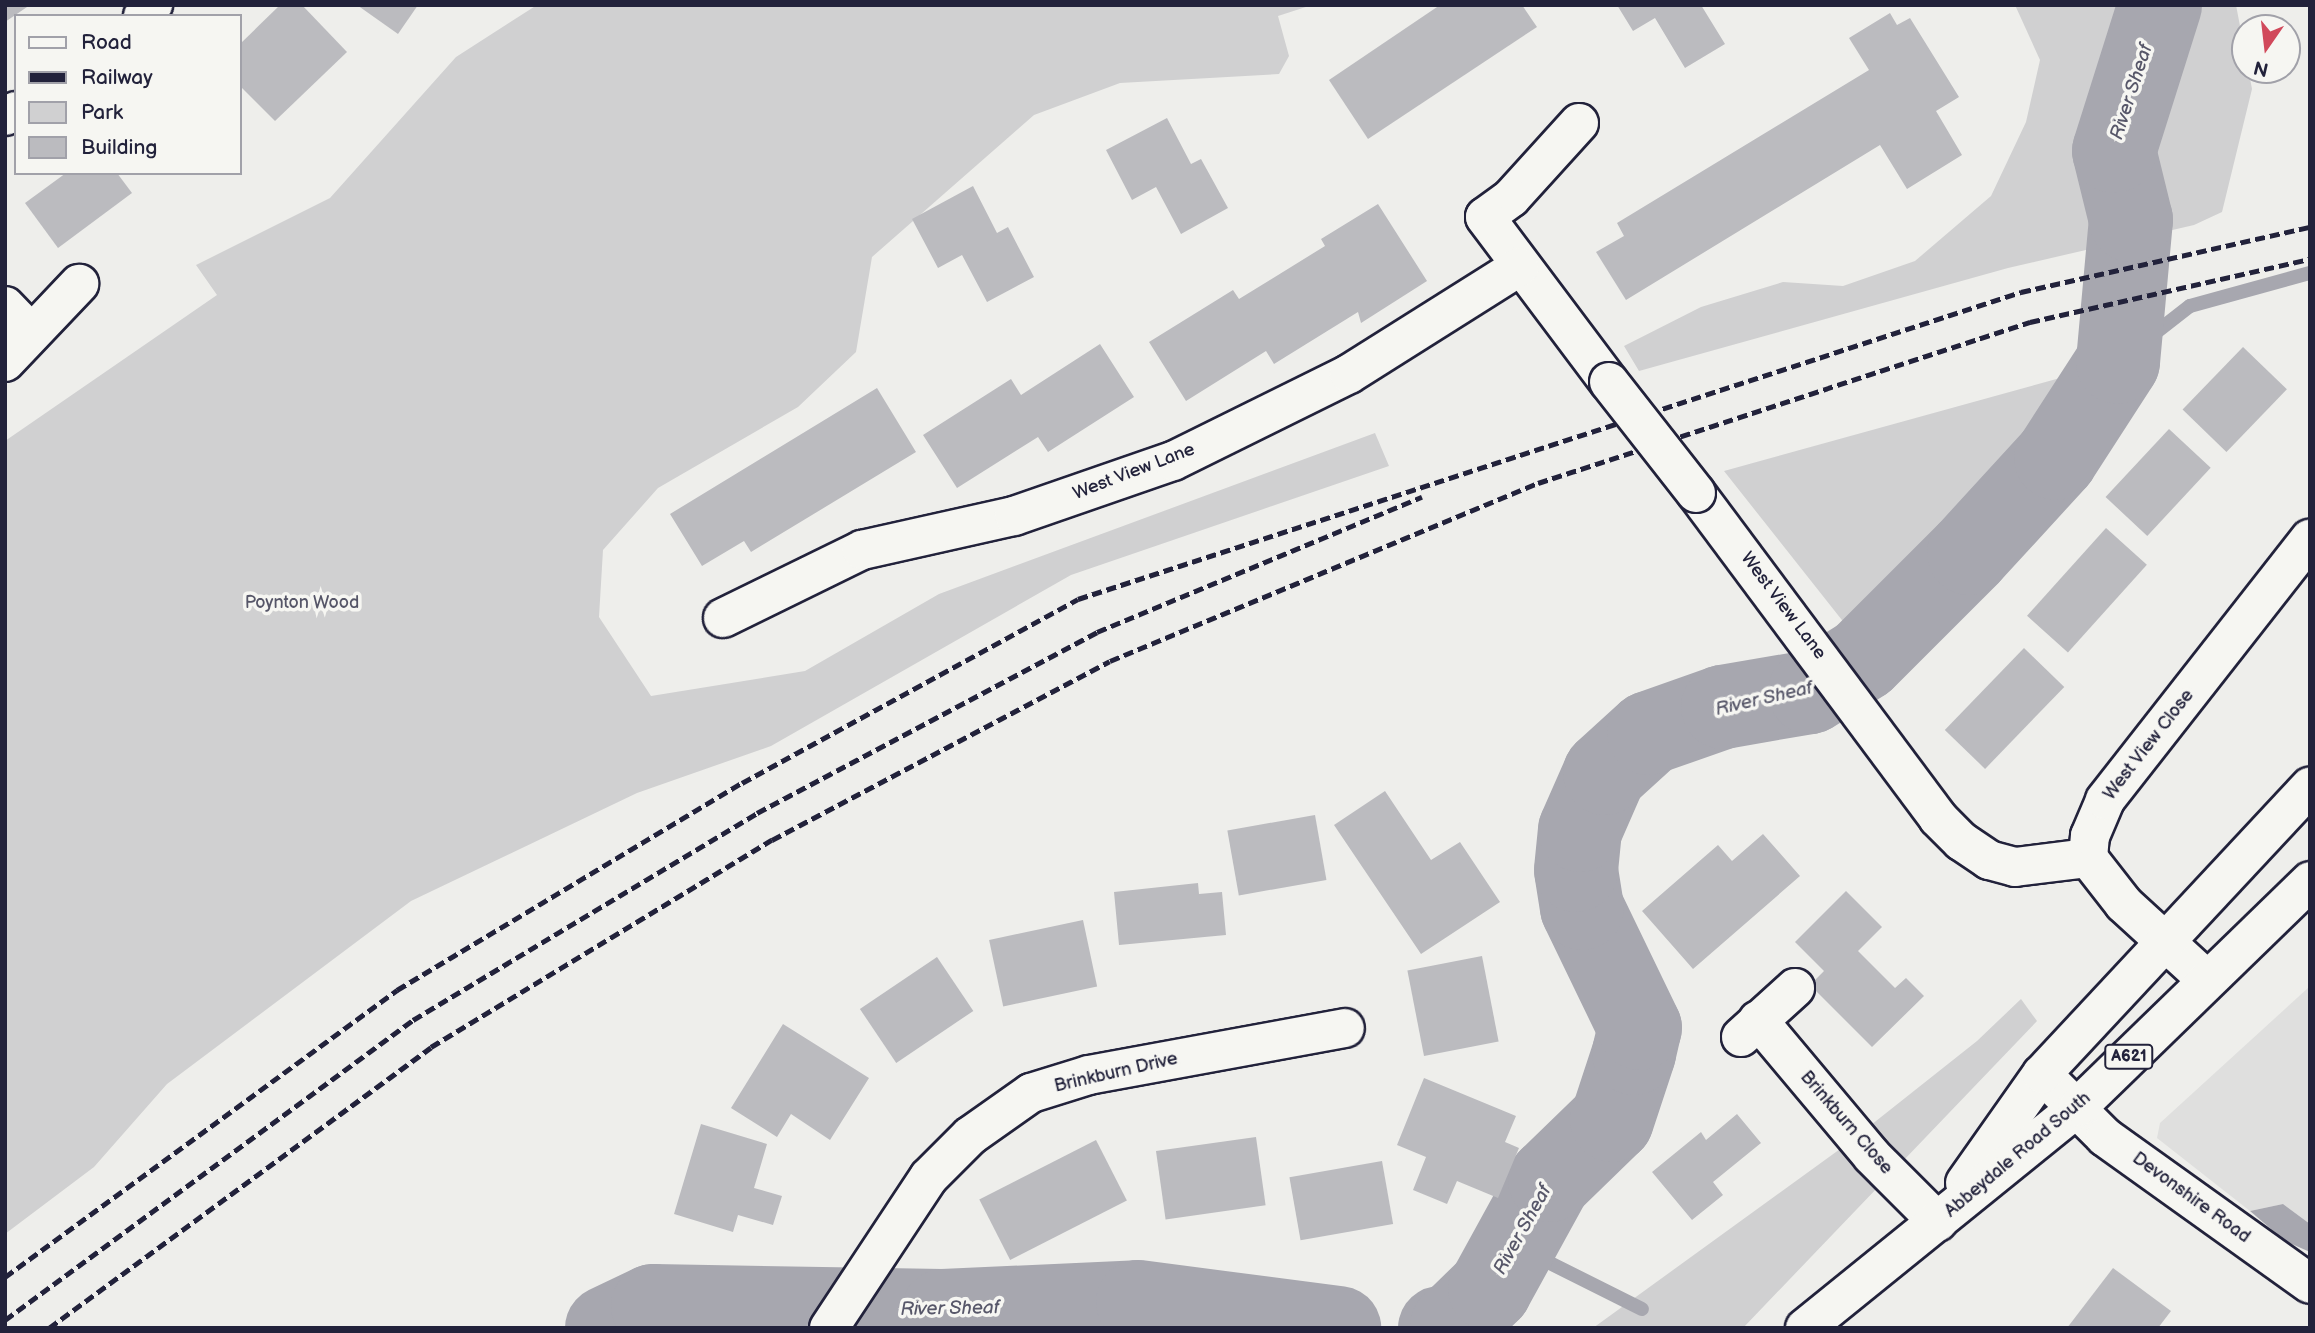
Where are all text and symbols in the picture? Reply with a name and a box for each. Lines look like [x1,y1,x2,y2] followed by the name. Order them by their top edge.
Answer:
[14,14,242,175] legend
[2231,14,2301,84] north arrow
[81,30,132,55] text: Road
[2106,41,2158,143] water label: River Sheaf
[2252,55,2271,81] text: N
[81,65,153,90] text: Railway
[81,100,123,125] text: Park
[81,135,157,160] text: Building
[1070,439,1198,505] street label: West View Lane
[1736,548,1830,664] street label: West View Lane
[244,592,360,614] park label: Poynton Wood
[1713,677,1815,721] water label: River Sheaf
[2099,685,2199,805] street label: West View Close
[2103,1044,2155,1070] road number: A621
[1052,1048,1180,1098] street label: Brinkburn Drive
[1795,1067,1897,1179] street label: Brinkburn Close
[1941,1088,2095,1222] street label: Abbeydale Road South
[2128,1148,2254,1248] street label: Devonshire Road
[1489,1181,1557,1279] water label: River Sheaf
[900,1297,1000,1321] water label: River Sheaf

